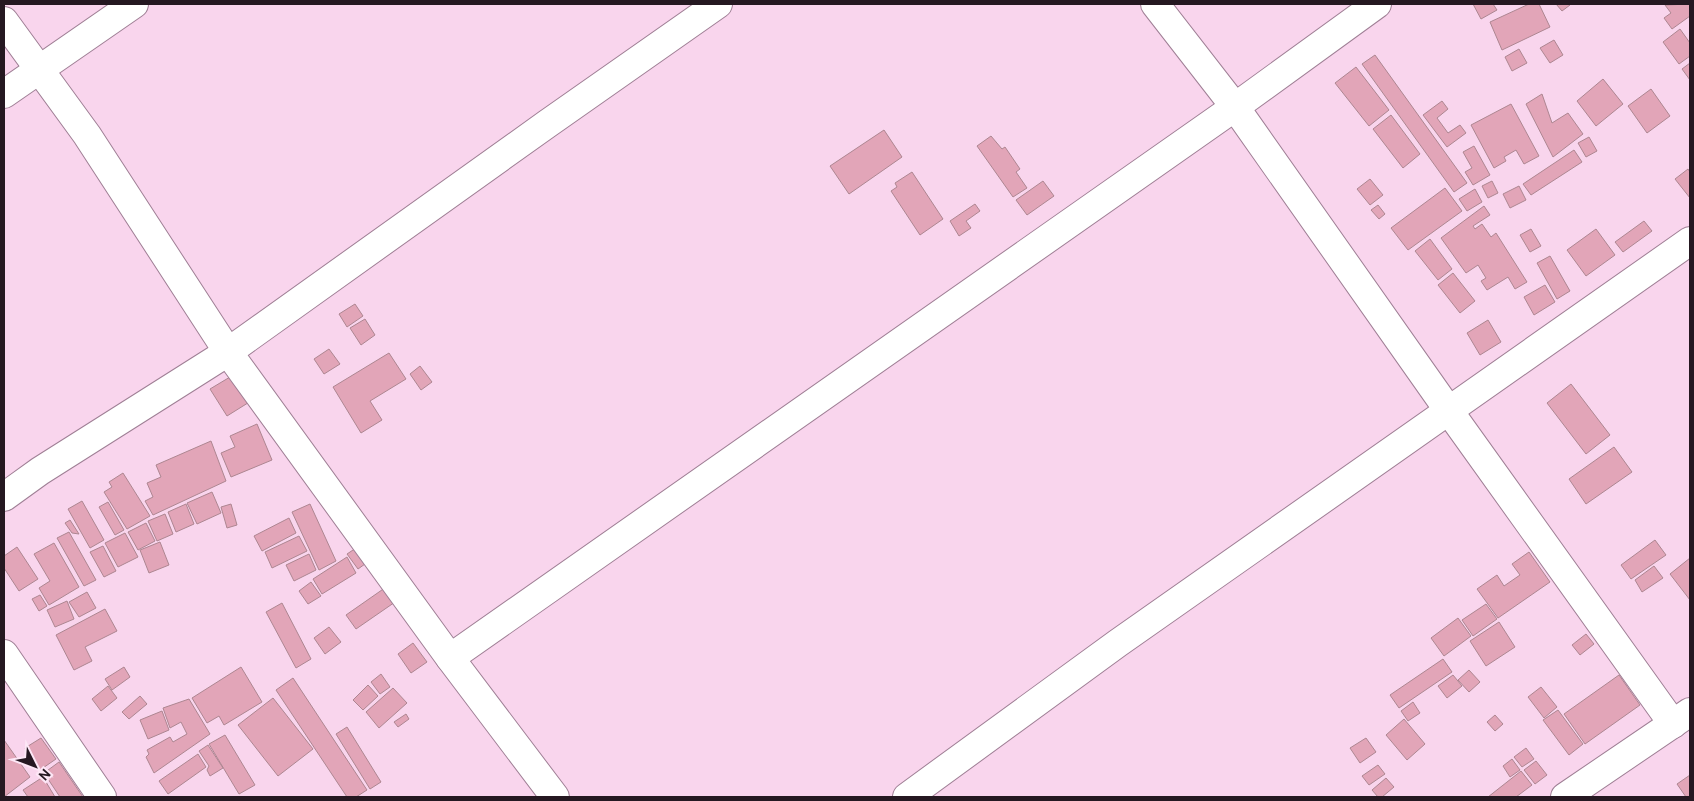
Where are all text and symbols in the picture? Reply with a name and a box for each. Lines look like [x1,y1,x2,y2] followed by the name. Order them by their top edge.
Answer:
[10,741,60,791] north arrow
[35,765,55,784] text: N

